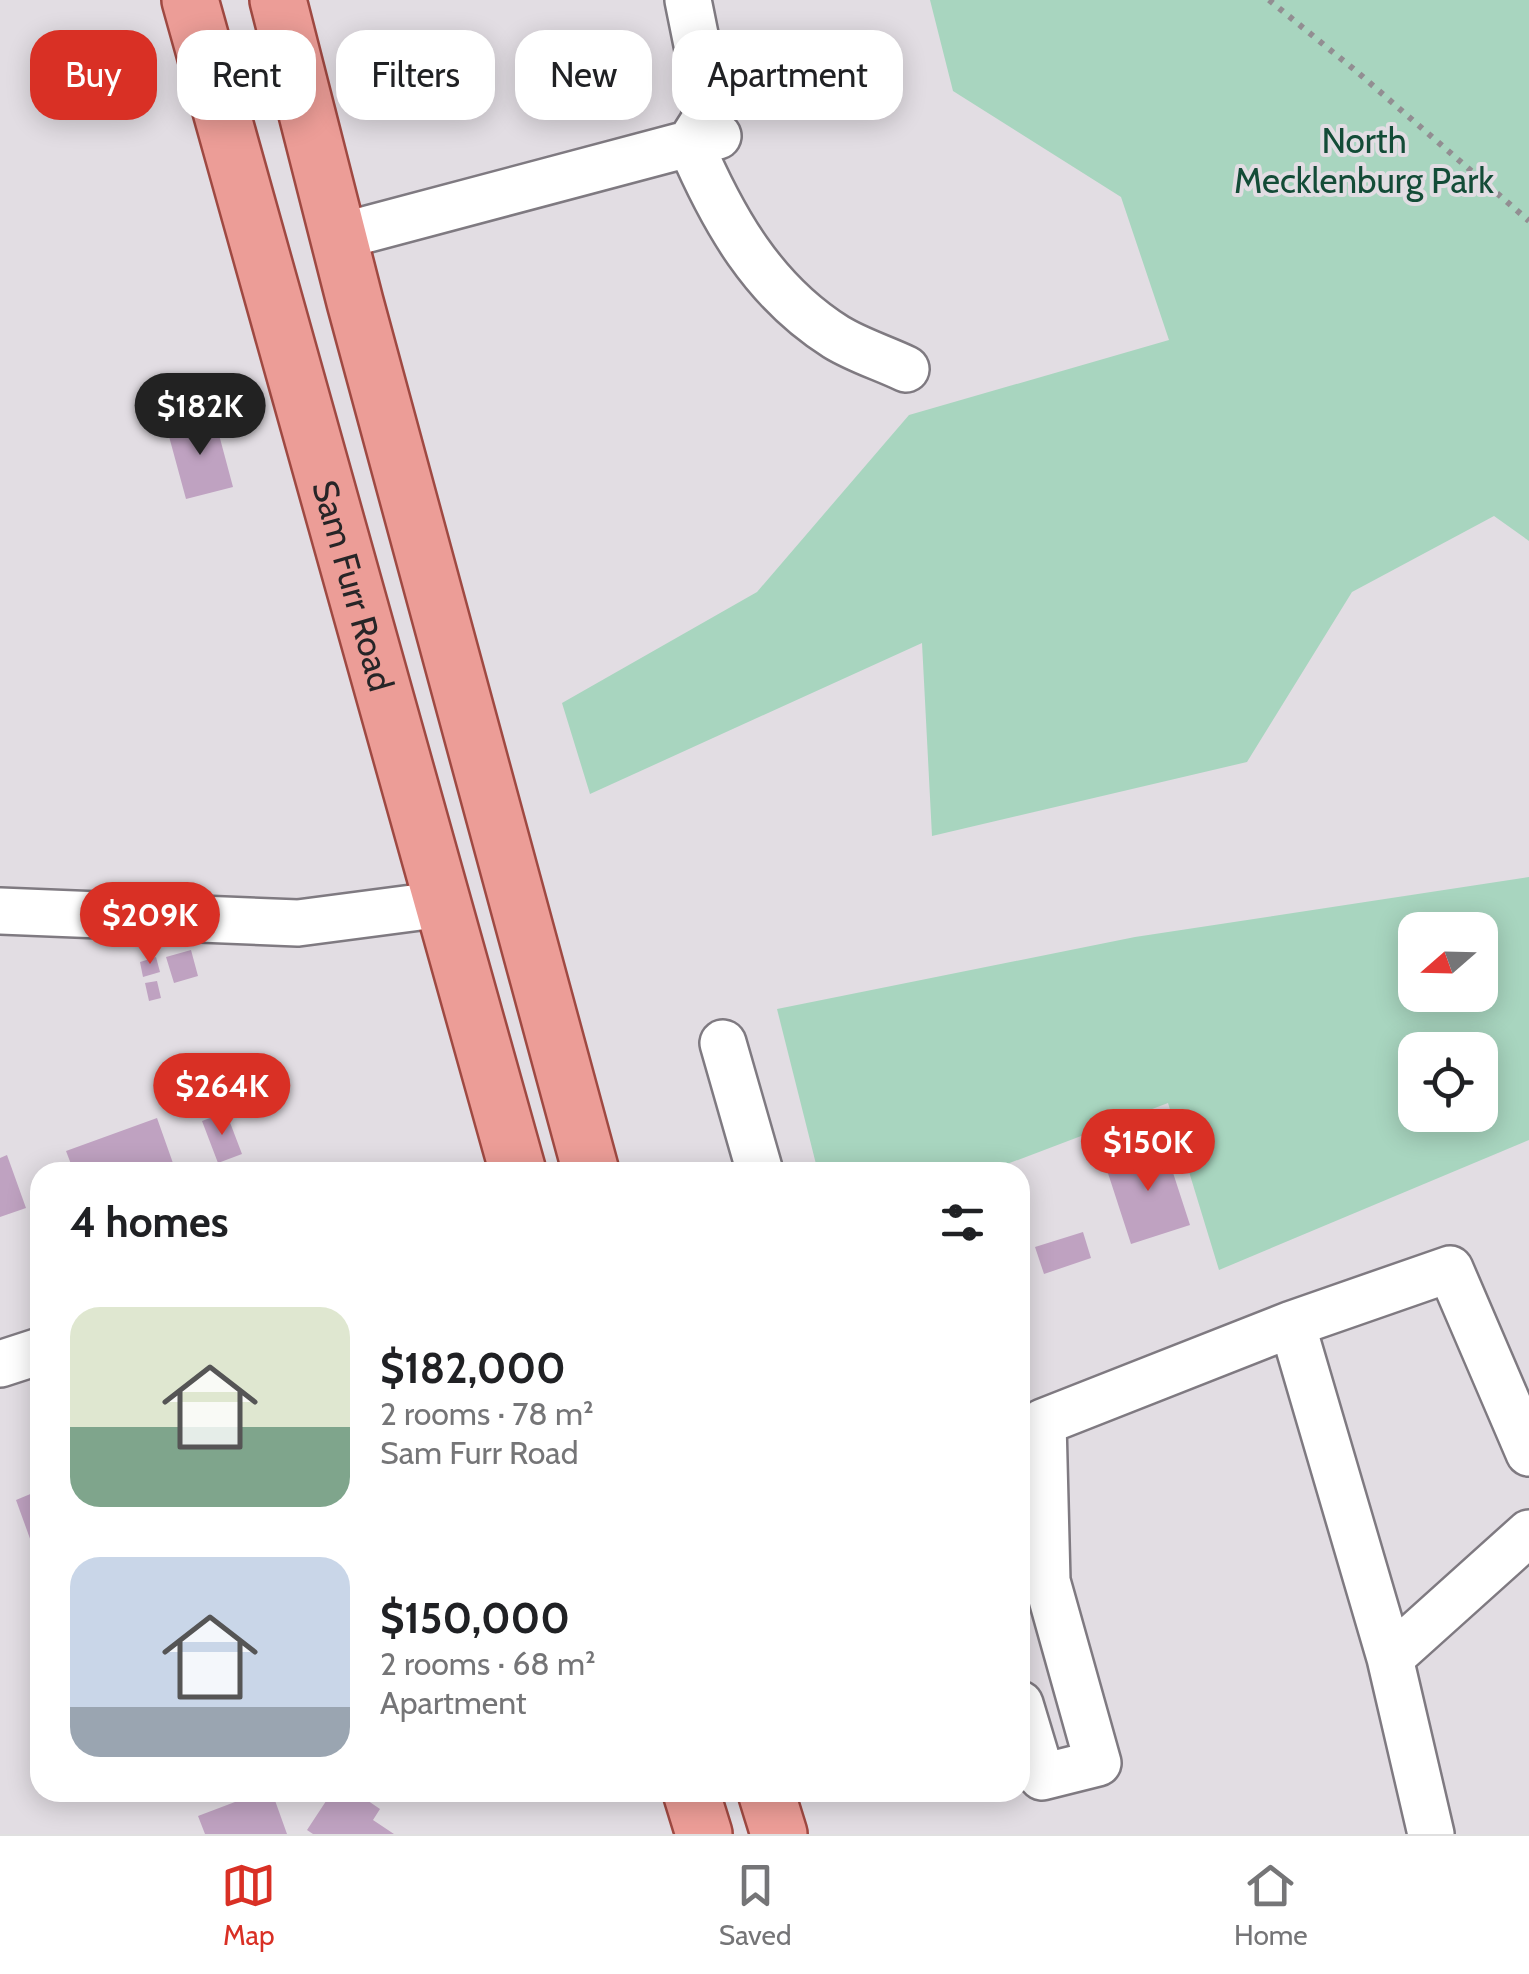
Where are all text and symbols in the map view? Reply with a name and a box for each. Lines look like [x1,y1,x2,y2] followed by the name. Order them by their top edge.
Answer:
[30,30,157,120] chip: Buy
[177,30,316,120] chip: Rent
[336,30,495,120] chip: Filters
[515,30,652,120] chip: New
[672,30,903,120] chip: Apartment
[1234,119,1494,202] park label: North Mecklenburg Park
[130,373,270,458] pin: $182K
[157,386,243,425] text: $182K
[304,475,404,696] street label: Sam Furr Road
[80,882,220,967] pin: $209K
[102,895,198,934] text: $209K
[1398,912,1498,1012] north arrow
[1398,912,1498,1132] map controls
[1398,1032,1498,1132] button: locate
[152,1053,292,1138] pin: $264K
[175,1066,269,1105] text: $264K
[1078,1109,1218,1194] pin: $150K
[1103,1122,1193,1161] text: $150K
[935,1195,990,1250] icon: filters
[70,1196,229,1248] text: 4 homes
[380,1342,566,1394] text: $182,000
[150,1347,270,1467] icon: home
[380,1394,594,1433] text: 2 rooms · 78 m²
[380,1433,578,1472] text: Sam Furr Road
[380,1592,570,1644] text: $150,000
[150,1597,270,1717] icon: home
[380,1644,596,1683] text: 2 rooms · 68 m²
[380,1683,527,1722] text: Apartment
[221,1858,276,1952] tab: Map
[719,1858,792,1952] tab: Saved
[1234,1858,1308,1952] tab: Home

